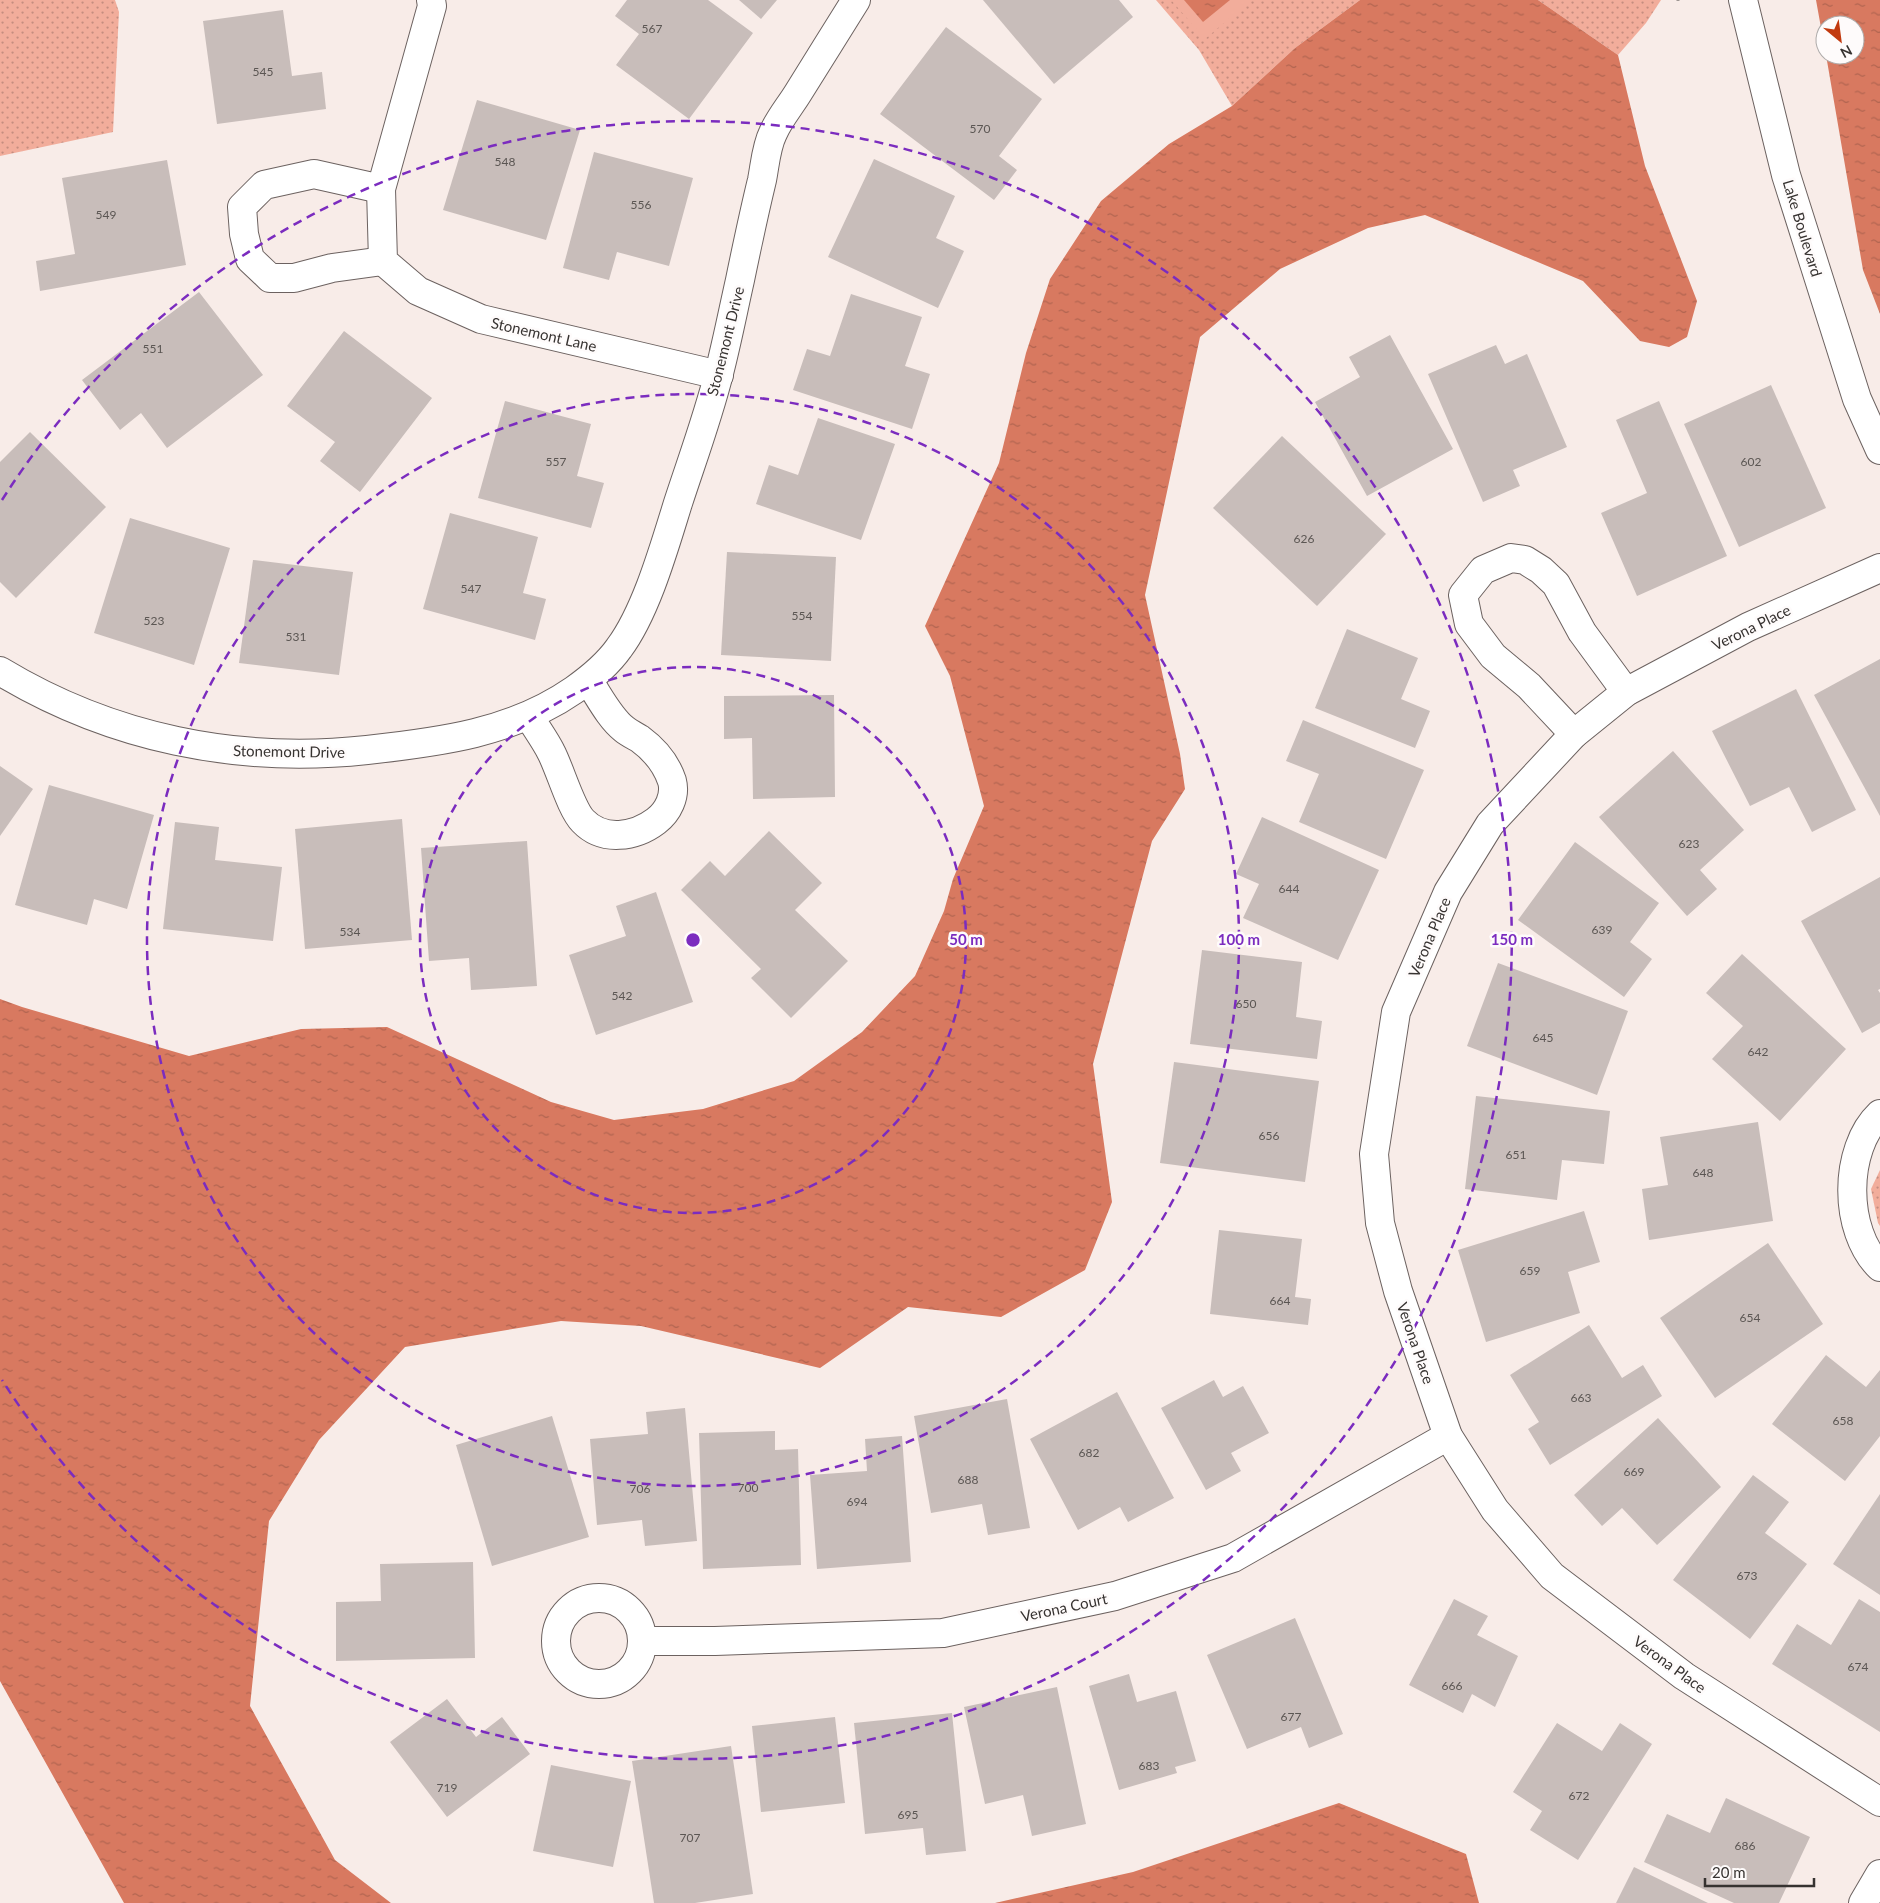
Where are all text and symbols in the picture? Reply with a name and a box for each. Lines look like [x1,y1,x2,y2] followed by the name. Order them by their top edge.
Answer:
[1815,15,1865,65] north arrow
[642,21,662,36] house number: 567
[1838,42,1855,62] text: N
[253,64,273,79] house number: 545
[970,121,990,136] house number: 570
[495,154,515,169] house number: 548
[1780,177,1826,279] street label: Lake Boulevard
[631,197,651,212] house number: 556
[96,207,116,222] house number: 549
[703,284,747,398] street label: Stonemont Drive
[489,313,599,355] street label: Stonemont Lane
[143,341,163,356] house number: 551
[546,454,566,469] house number: 557
[1741,454,1761,469] house number: 602
[1294,531,1314,546] house number: 626
[461,581,481,596] house number: 547
[1709,600,1793,654] street label: Verona Place
[792,608,812,623] house number: 554
[144,613,164,628] house number: 523
[286,629,306,644] house number: 531
[233,741,345,761] street label: Stonemont Drive
[1679,836,1699,851] house number: 623
[1279,881,1299,896] house number: 644
[1404,894,1454,980] street label: Verona Place
[1592,922,1612,937] house number: 639
[340,924,360,939] house number: 534
[949,930,983,948] text: 50 m
[1218,930,1260,948] text: 100 m
[1491,930,1533,948] text: 150 m
[684,931,702,949] centre of rings
[612,988,632,1003] house number: 542
[1236,996,1256,1011] house number: 650
[1533,1030,1553,1045] house number: 645
[1748,1044,1768,1059] house number: 642
[1259,1128,1279,1143] house number: 656
[1506,1147,1526,1162] house number: 651
[1693,1165,1713,1180] house number: 648
[1520,1263,1540,1278] house number: 659
[1270,1293,1290,1308] house number: 664
[1394,1300,1438,1386] street label: Verona Place
[1740,1310,1760,1325] house number: 654
[1571,1390,1591,1405] house number: 663
[1833,1413,1853,1428] house number: 658
[1079,1445,1099,1460] house number: 682
[1624,1464,1644,1479] house number: 669
[958,1472,978,1487] house number: 688
[738,1480,758,1495] house number: 700
[630,1481,650,1496] house number: 706
[847,1494,867,1509] house number: 694
[1737,1568,1757,1583] house number: 673
[1019,1589,1109,1625] street label: Verona Court
[1630,1632,1710,1696] street label: Verona Place
[1848,1659,1868,1674] house number: 674
[1442,1678,1462,1693] house number: 666
[1281,1709,1301,1724] house number: 677
[1139,1758,1159,1773] house number: 683
[437,1780,457,1795] house number: 719
[1569,1788,1589,1803] house number: 672
[898,1807,918,1822] house number: 695
[680,1830,700,1845] house number: 707
[1735,1838,1755,1853] house number: 686
[1705,1856,1814,1888] scale bar
[1712,1863,1746,1881] text: 20 m

